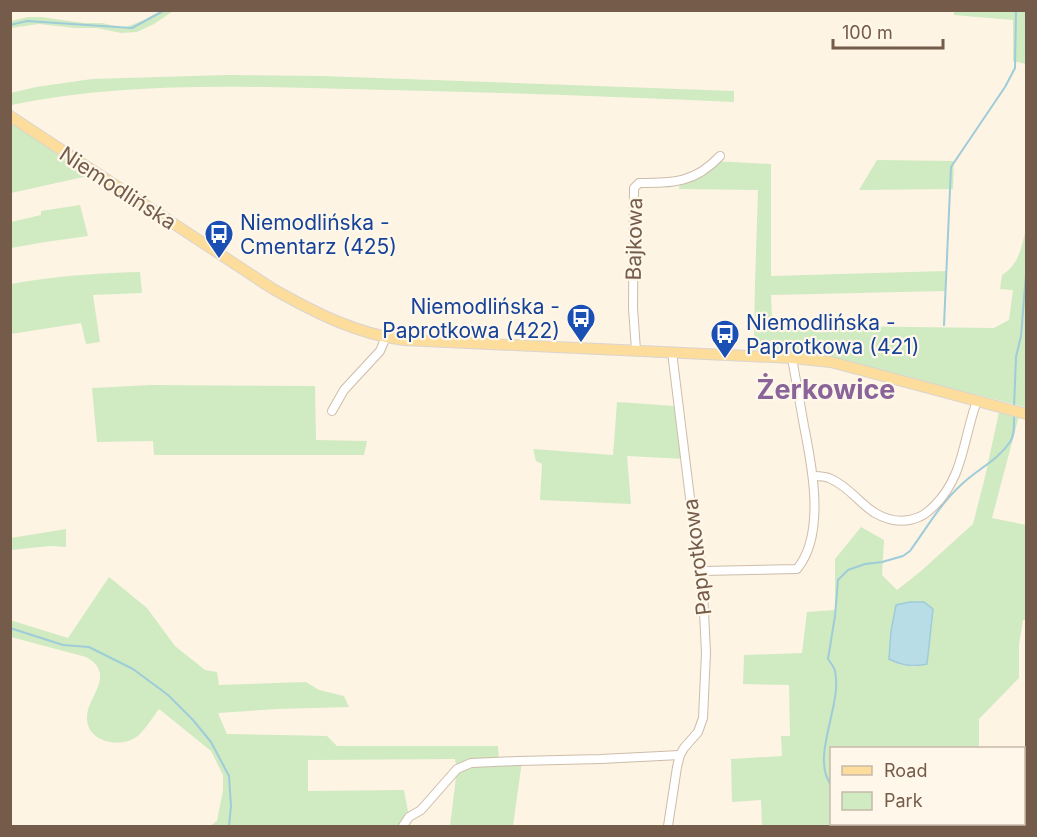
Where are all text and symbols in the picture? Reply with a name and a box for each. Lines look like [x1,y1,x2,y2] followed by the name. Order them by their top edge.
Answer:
[833,12,942,50] scale bar
[842,22,893,43] text: 100 m
[55,141,181,235] street label: Niemodlińska
[621,197,647,281] street label: Bajkowa
[240,210,397,259] place label: Niemodlińska - Cmentarz (425)
[203,218,235,260] bus stop icon: Niemodlińska - Cmentarz (425)
[382,294,560,343] place label: Niemodlińska - Paprotkowa (422)
[565,302,597,344] bus stop icon: Niemodlińska - Paprotkowa (422)
[746,310,919,359] place label: Niemodlińska - Paprotkowa (421)
[709,318,741,360] bus stop icon: Niemodlińska - Paprotkowa (421)
[757,373,895,406] district label: Żerkowice
[677,497,717,617] street label: Paprotkowa
[830,747,1025,825] legend
[884,760,927,781] text: Road
[884,790,923,811] text: Park

